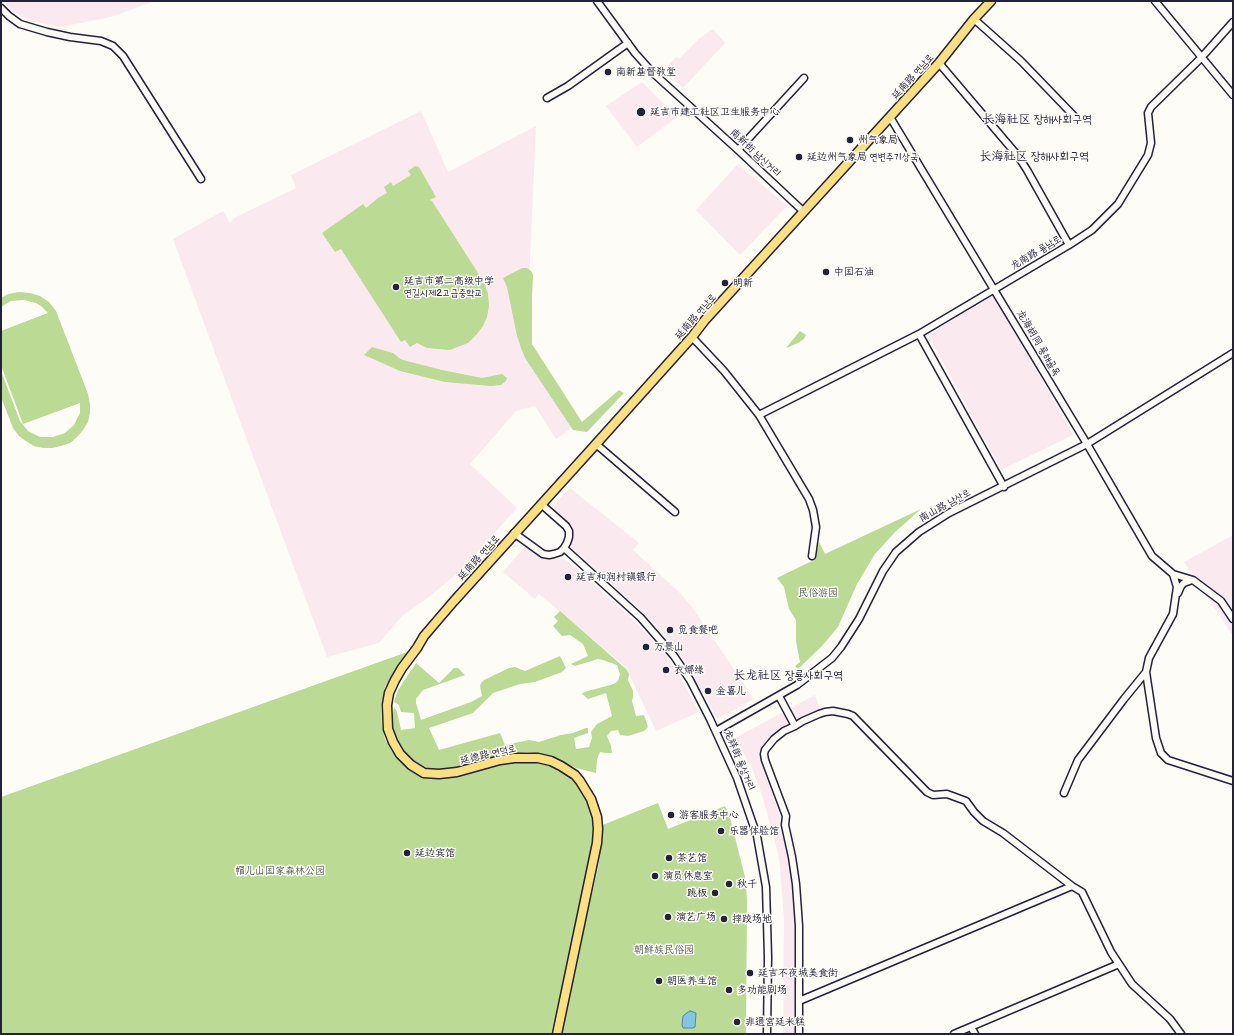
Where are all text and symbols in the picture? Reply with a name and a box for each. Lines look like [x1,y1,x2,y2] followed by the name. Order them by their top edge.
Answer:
[890,52,936,102] street label: 延南路 연남로
[616,66,676,78] place label: 南新基督教堂
[603,67,613,77] marker: 南新基督教堂
[635,106,647,118] marker: 延吉市建工社区卫生服务中心
[650,106,780,118] place label: 延吉市建工社区卫生服务中心
[982,113,1092,127] district label: 长海社区 장해사회구역
[727,126,783,180] street label: 南新街 남신거리
[858,134,898,146] place label: 州气象局
[845,135,855,145] marker: 州气象局
[979,150,1089,164] district label: 长海社区 장해사회구역
[807,151,918,163] place label: 延边州气象局 연변주기상국
[794,152,804,162] marker: 延边州气象局 연변주기상국
[1009,233,1063,273] street label: 龙南路 룡남로
[834,266,874,278] place label: 中国石油
[821,267,831,277] marker: 中国石油
[404,275,494,298] place label: 延吉市第二高级中学 연길시제2고급중학교
[733,277,753,289] place label: 明新
[720,278,730,288] marker: 明新
[391,282,401,292] marker: 延吉市第二高级中学 연길시제2고급중학교
[673,292,719,342] street label: 延南路 연남로
[1014,308,1062,378] street label: 龙海胡同 룡해골목
[917,487,973,525] street label: 南山路 남산로
[456,533,502,583] street label: 延南路 연남로
[576,571,656,583] place label: 延吉和润村镇银行
[563,572,573,582] marker: 延吉和润村镇银行
[798,587,838,599] park label: 民俗游园
[678,624,718,636] place label: 觅食餐吧
[665,625,675,635] marker: 觅食餐吧
[654,641,684,653] place label: 万景山
[641,642,651,652] marker: 万景山
[674,664,704,676] place label: 衣娜缘
[661,665,671,675] marker: 衣娜缘
[733,669,843,683] district label: 长龙社区 장룡사회구역
[716,685,746,697] place label: 金喜儿
[703,686,713,696] marker: 金喜儿
[721,728,757,792] street label: 龙祥街 룡상거리
[459,743,517,767] street label: 延德路 연덕로
[679,809,739,821] place label: 游客服务中心
[666,810,676,820] marker: 游客服务中心
[729,825,779,837] place label: 乐器体验馆
[716,826,726,836] marker: 乐器体验馆
[415,847,455,859] place label: 延边宾馆
[402,848,412,858] marker: 延边宾馆
[677,852,707,864] place label: 茶艺馆
[664,853,674,863] marker: 茶艺馆
[235,865,325,877] park label: 帽儿山国家森林公园
[663,870,713,882] place label: 演员休息室
[650,871,660,881] marker: 演员休息室
[737,878,757,890] place label: 秋千
[724,879,734,889] marker: 秋千
[687,887,707,899] place label: 跳板
[710,888,720,898] marker: 跳板
[676,911,716,923] place label: 演艺广场
[663,912,673,922] marker: 演艺广场
[732,913,772,925] place label: 摔跤场地
[719,914,729,924] marker: 摔跤场地
[634,944,694,956] park label: 朝鲜族民俗园
[758,967,838,979] place label: 延吉不夜城美食街
[745,968,755,978] marker: 延吉不夜城美食街
[667,975,717,987] place label: 朝医养生馆
[654,976,664,986] marker: 朝医养生馆
[737,984,787,996] place label: 多功能剧场
[724,985,734,995] marker: 多功能剧场
[745,1016,805,1028] place label: 非遗宫廷米糕
[732,1017,742,1027] marker: 非遗宫廷米糕

